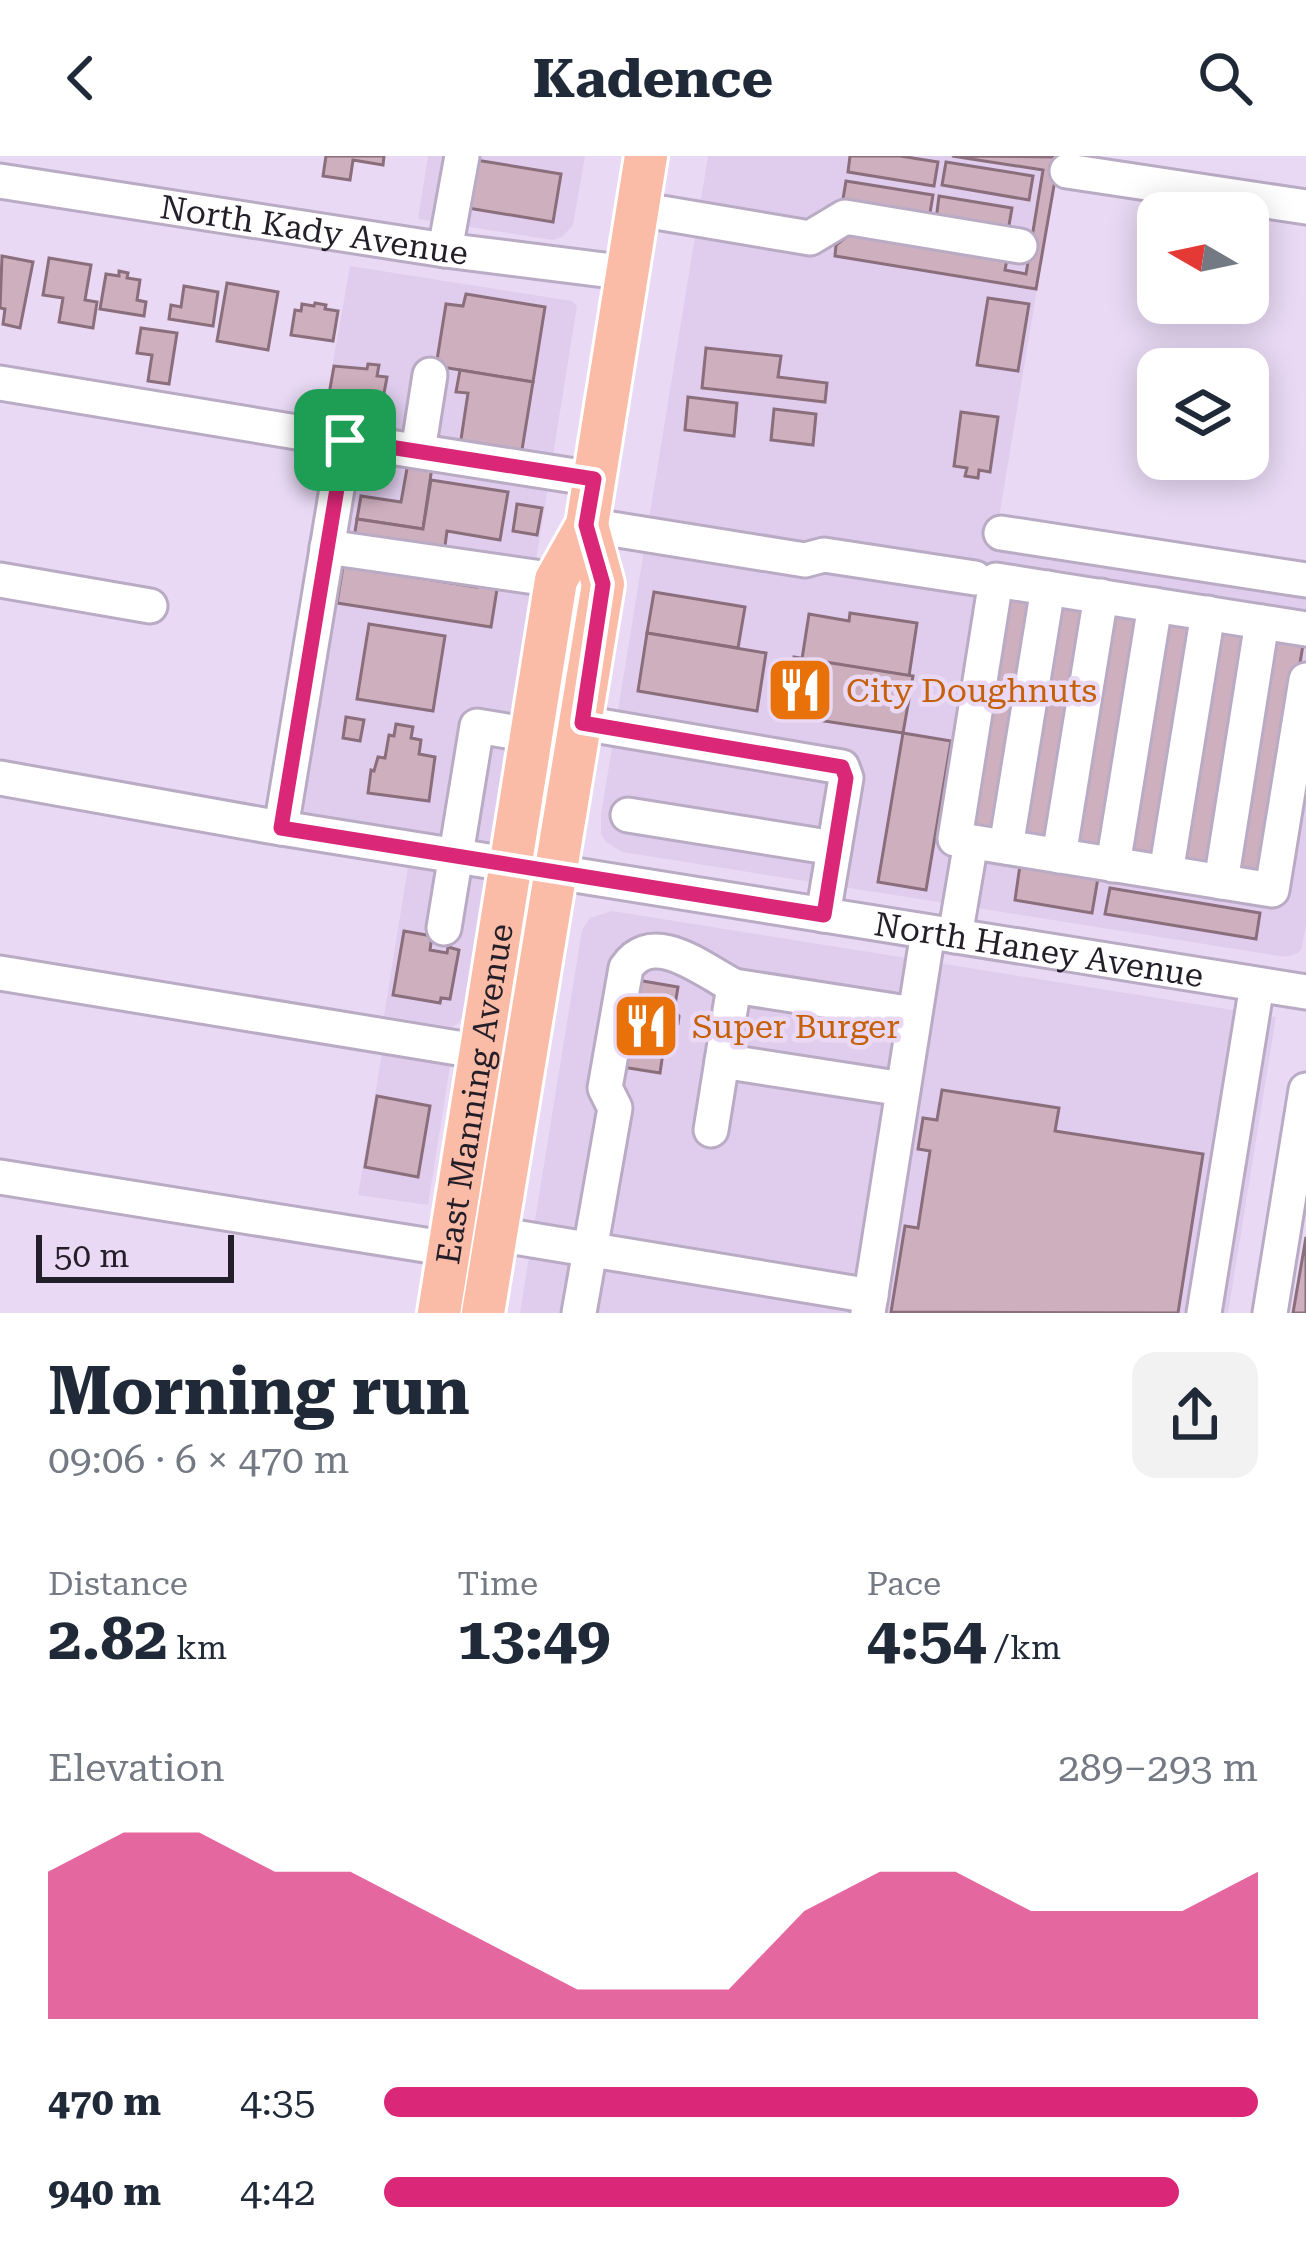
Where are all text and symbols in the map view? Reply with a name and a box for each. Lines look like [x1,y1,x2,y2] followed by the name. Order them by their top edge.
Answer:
[48,45,114,111] icon: back
[1192,45,1258,111] icon: search
[533,47,773,110] text: Kadence
[158,187,470,273] street label: North Kady Avenue
[1137,192,1269,324] north arrow
[1137,192,1269,480] map controls
[1137,348,1269,480] button: layers
[294,389,396,491] pin
[312,407,378,473] icon: arrive
[765,655,835,725] restaurant icon: City Doughnuts
[846,671,1097,710] place label: City Doughnuts
[871,904,1206,995] street label: North Haney Avenue
[428,921,521,1267] street label: East Manning Avenue
[611,991,681,1061] restaurant icon: Super Burger
[692,1007,900,1046] place label: Super Burger
[36,1229,234,1282] scale bar
[54,1236,129,1275] text: 50 m
[1132,1352,1258,1478] button: share
[48,1353,470,1430] text: Morning run
[48,1437,349,1483] text: 09:06 · 6 × 470 m
[48,1564,188,1603] text: Distance
[457,1564,538,1603] text: Time
[867,1564,941,1603] text: Pace
[48,1603,168,1674] text: 2.82
[457,1603,611,1674] text: 13:49
[867,1603,986,1674] text: 4:54
[168,1628,227,1667] text: km
[986,1628,1061,1667] text: /km
[48,1745,225,1791] text: Elevation
[1058,1745,1258,1791] text: 289–293 m
[48,2079,161,2125] text: 470 m
[240,2079,316,2125] text: 4:35
[48,2169,161,2215] text: 940 m
[240,2169,316,2215] text: 4:42

